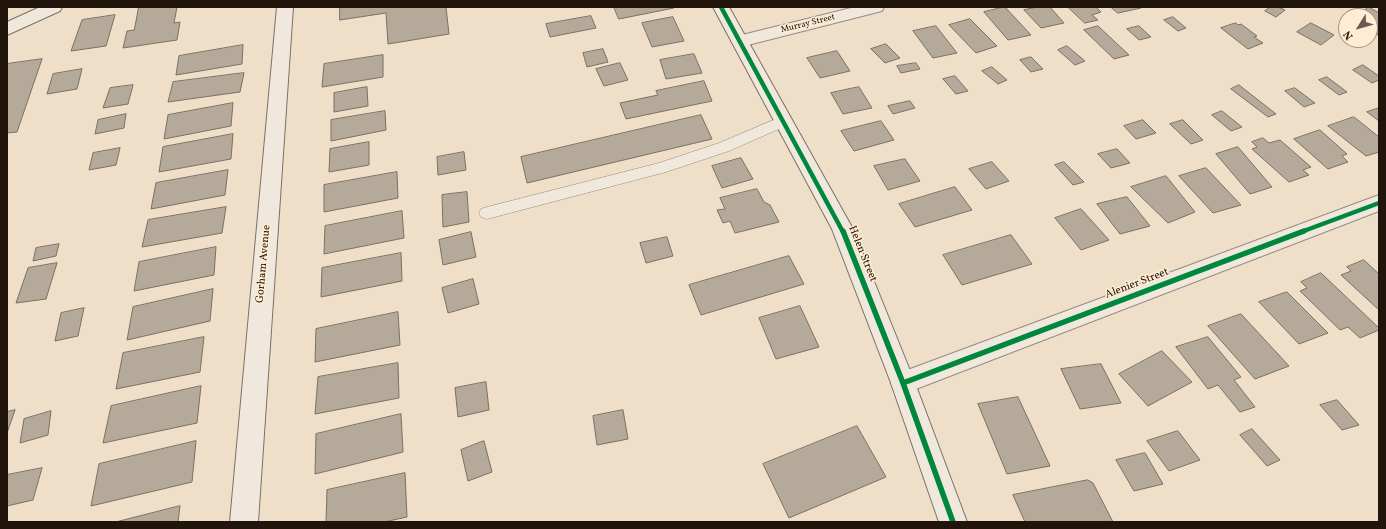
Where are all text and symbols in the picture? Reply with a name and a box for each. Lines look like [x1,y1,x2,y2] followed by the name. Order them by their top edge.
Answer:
[1338,8,1378,48] north arrow
[780,12,836,36] street label: Murray Street
[1340,27,1357,43] text: N
[254,224,274,304] street label: Gorham Avenue
[845,224,879,284] street label: Helen Street
[1103,266,1171,302] street label: Alenier Street

